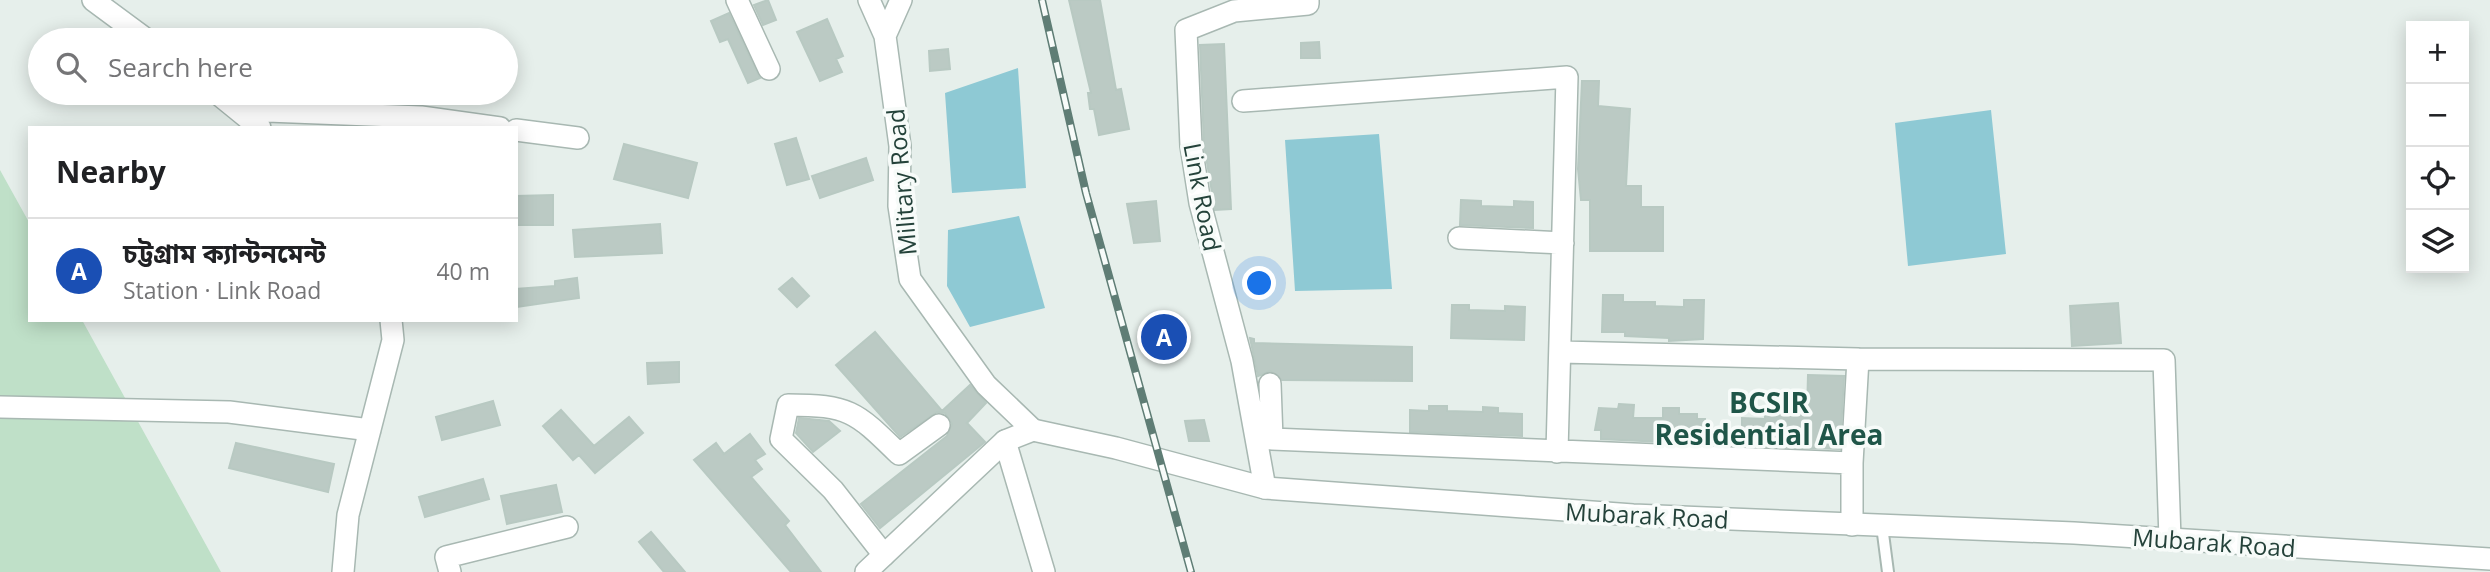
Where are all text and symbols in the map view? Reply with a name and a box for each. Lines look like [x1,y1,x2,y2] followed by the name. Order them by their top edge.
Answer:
[2406,21,2469,273] map controls
[2406,21,2469,84] button: +
[28,28,518,105] search box
[52,48,90,86] icon: search
[108,49,253,85] text: Search here
[2406,84,2469,147] button: −
[878,107,924,257] street label: Military Road
[1176,140,1230,254] street label: Link Road
[2406,147,2469,210] button: locate
[56,151,166,192] text: Nearby
[2406,210,2469,273] button: layers
[123,235,326,271] text: চট্টগ্রাম ক্যান্টনমেন্ট
[71,255,87,287] text: A
[436,255,490,287] text: 40 m
[1242,266,1276,300] your location
[123,274,321,306] text: Station · Link Road
[1141,311,1187,363] pin: A
[1654,383,1884,453] district label: BCSIR Residential Area
[1564,494,1730,536] street label: Mubarak Road
[2131,520,2297,564] street label: Mubarak Road

